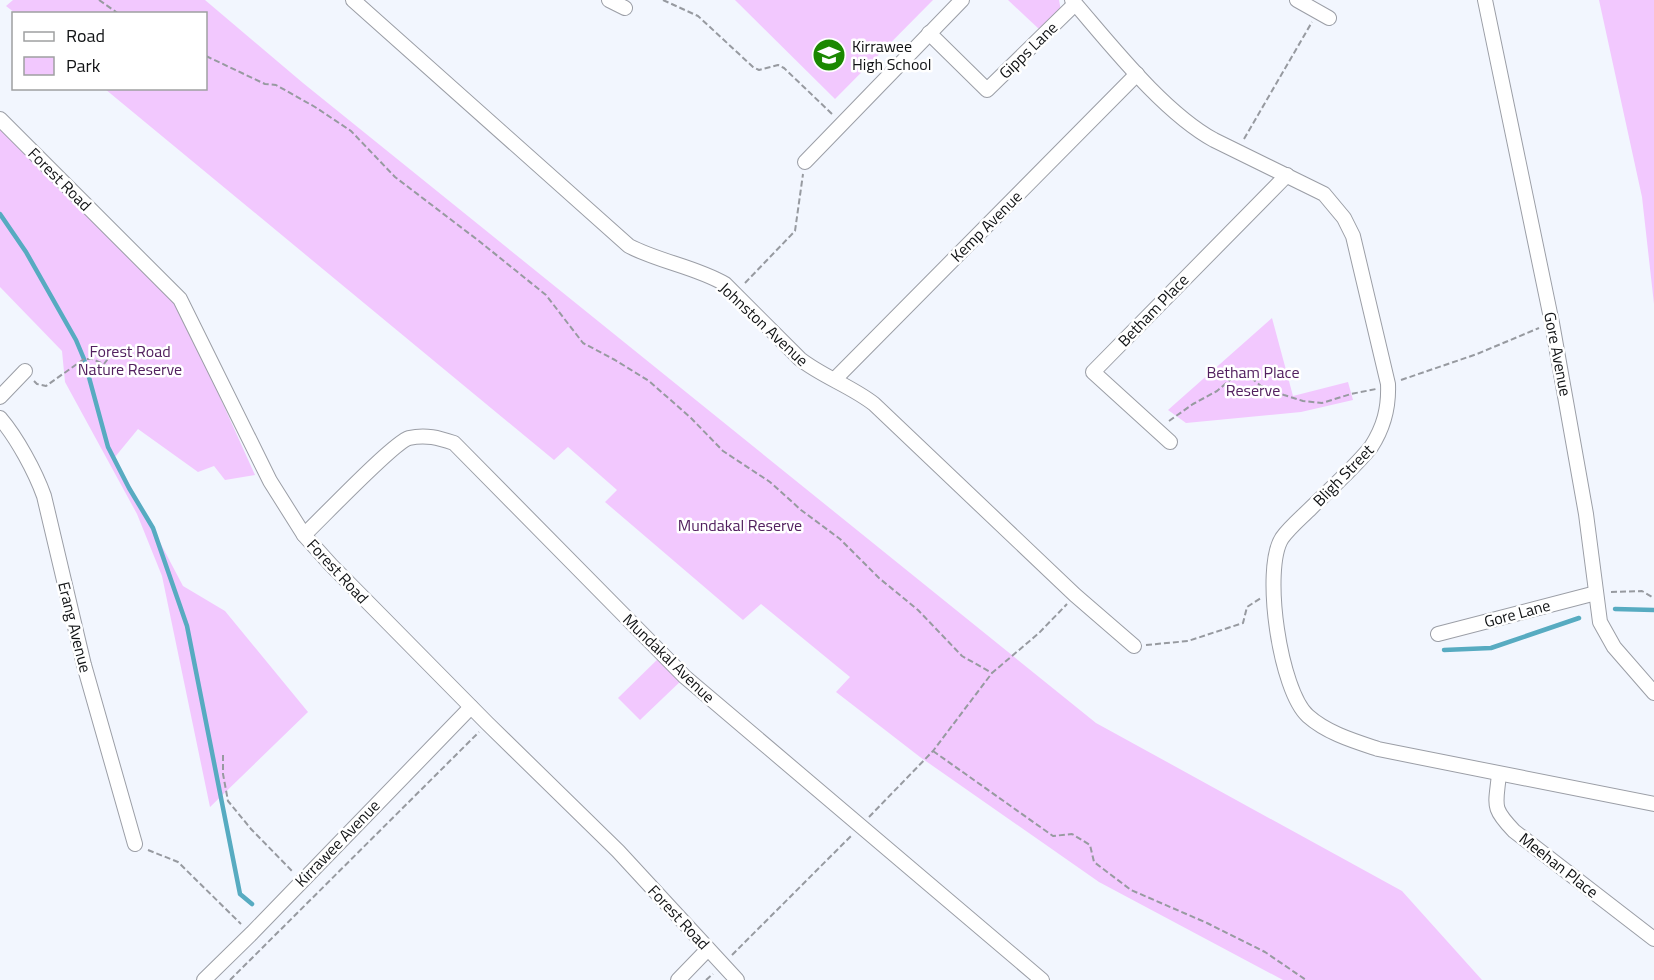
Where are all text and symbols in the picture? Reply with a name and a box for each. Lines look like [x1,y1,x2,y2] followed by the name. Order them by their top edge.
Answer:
[12,12,207,90] legend
[993,16,1063,84] street label: Gipps Lane
[66,22,105,49] text: Road
[852,34,931,76] place label: Kirrawee High School
[811,37,847,73] school or university icon: Kirrawee High School
[66,52,101,79] text: Park
[23,142,97,216] street label: Forest Road
[945,185,1027,267] street label: Kemp Avenue
[1112,268,1194,352] street label: Betham Place
[714,276,814,372] street label: Johnston Avenue
[1538,310,1578,398] street label: Gore Avenue
[78,339,182,381] park label: Forest Road Nature Reserve
[1206,360,1300,402] park label: Betham Place Reserve
[1307,438,1379,512] street label: Bligh Street
[678,513,802,537] park label: Mundakal Reserve
[302,533,374,609] street label: Forest Road
[52,579,98,675] street label: Erang Avenue
[1481,593,1553,633] street label: Gore Lane
[618,608,720,708] street label: Mundakal Avenue
[289,794,385,892] street label: Kirrawee Avenue
[1514,826,1604,904] street label: Meehan Place
[643,879,715,955] street label: Forest Road

